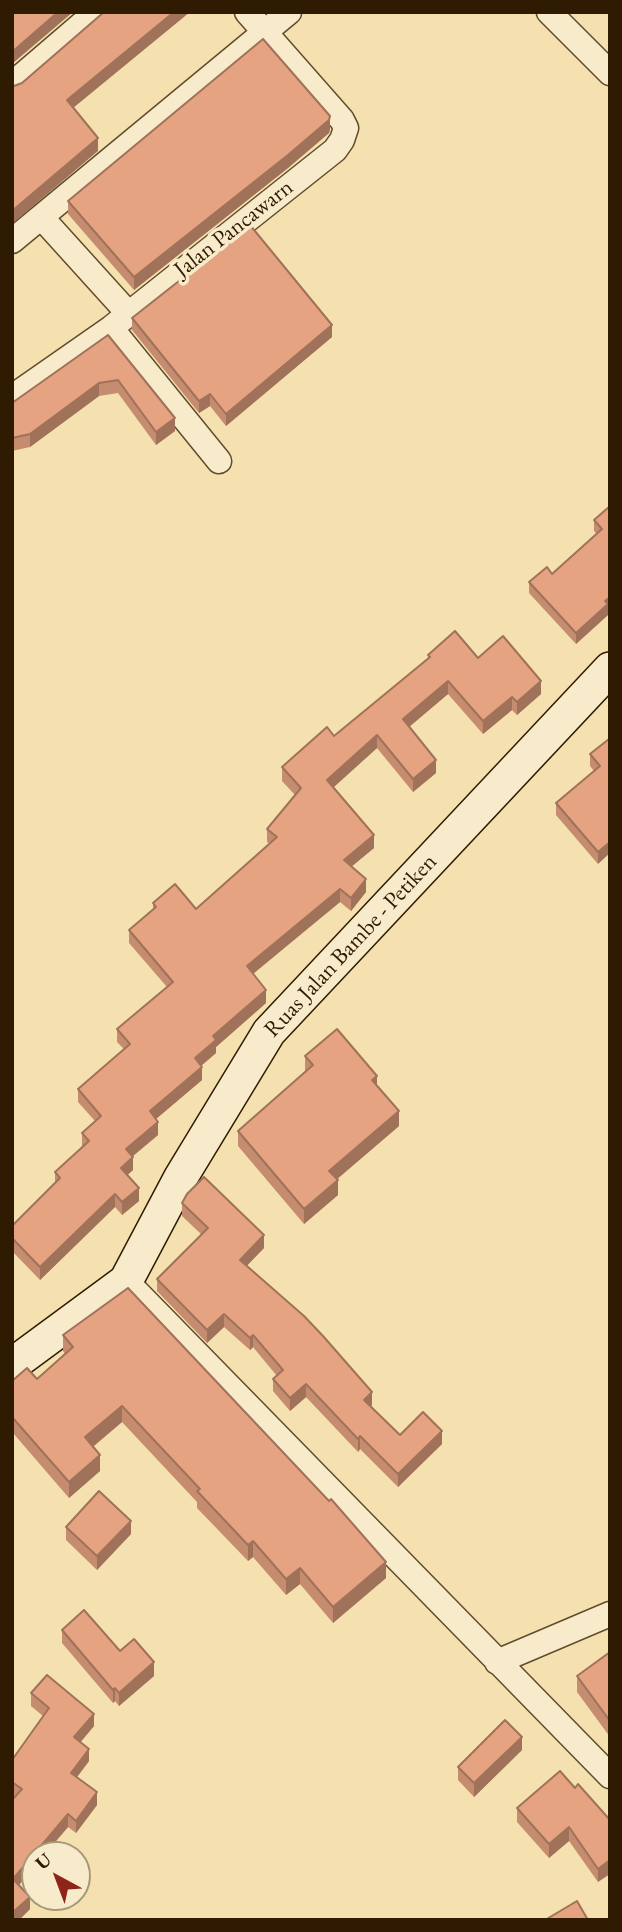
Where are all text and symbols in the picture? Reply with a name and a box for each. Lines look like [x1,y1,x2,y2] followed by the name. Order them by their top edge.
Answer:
[169,174,299,284] street label: Jalan Pancawarn
[259,849,443,1043] street label: Ruas Jalan Bambe - Petiken
[21,1841,91,1911] north arrow
[30,1847,57,1875] text: U

